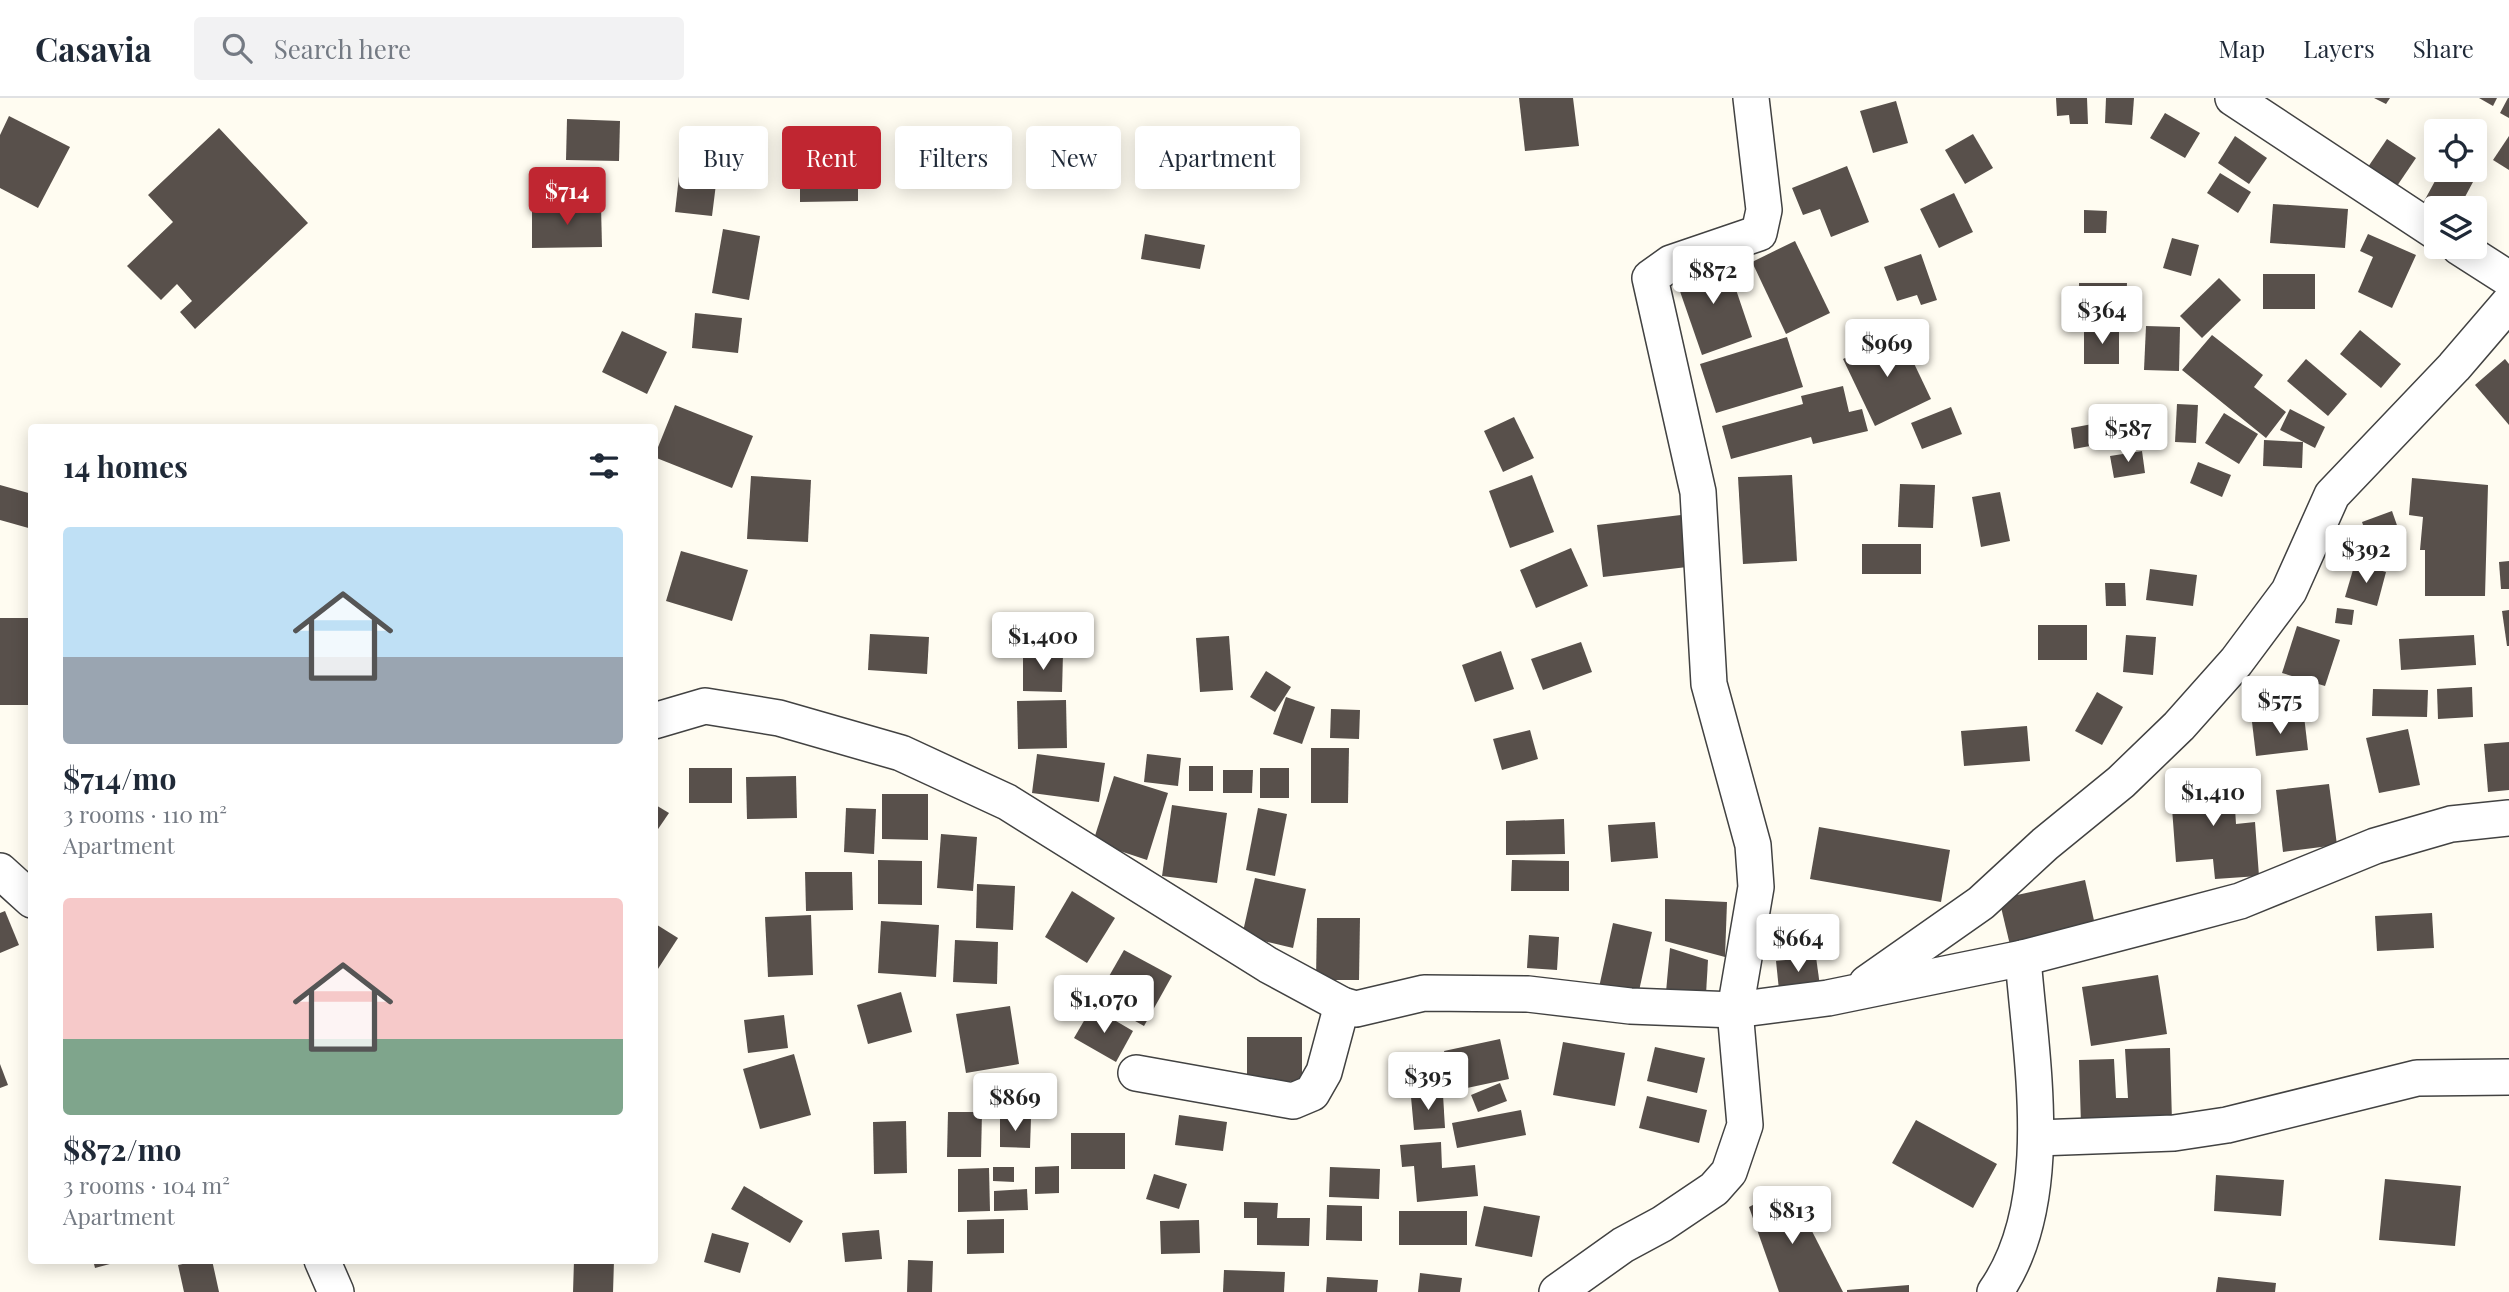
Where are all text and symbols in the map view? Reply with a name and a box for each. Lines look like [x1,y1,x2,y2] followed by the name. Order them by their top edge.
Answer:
[194,17,684,80] search box
[35,26,152,70] text: Casavia
[218,29,256,67] icon: search
[274,31,411,66] text: Search here
[2219,32,2265,64] text: Map
[2303,32,2375,64] text: Layers
[2413,32,2474,64] text: Share
[2424,119,2487,259] map controls
[2424,119,2487,182] button: locate
[679,126,768,189] chip: Buy
[782,126,881,189] chip: Rent
[895,126,1012,189] chip: Filters
[1026,126,1121,189] chip: New
[1135,126,1300,189] chip: Apartment
[526,167,608,227] pin: $714
[545,174,589,205] text: $714
[2424,196,2487,259] button: layers
[1672,246,1754,306] pin: $872
[1689,253,1737,284] text: $872
[2061,286,2143,346] pin: $364
[2077,293,2127,324] text: $364
[1846,320,1928,379] pin: $969
[1861,326,1913,357] text: $969
[2087,404,2169,464] pin: $587
[2104,411,2152,442] text: $587
[63,446,188,486] text: 14 homes
[585,447,623,485] icon: filters
[2325,526,2407,585] pin: $392
[2341,532,2391,563] text: $392
[280,573,406,699] icon: home
[986,612,1100,672] pin: $1,400
[1008,619,1078,650] text: $1,400
[2239,676,2321,736] pin: $575
[2258,683,2302,714] text: $575
[63,758,176,798] text: $714/mo
[2156,768,2270,828] pin: $1,410
[2181,775,2245,806] text: $1,410
[63,798,227,829] text: 3 rooms · 110 m²
[63,829,175,860] text: Apartment
[1757,914,1839,974] pin: $664
[1772,921,1824,952] text: $664
[280,944,406,1070] icon: home
[1047,976,1161,1035] pin: $1,070
[1070,982,1138,1013] text: $1,070
[1387,1052,1469,1112] pin: $395
[1404,1059,1452,1090] text: $395
[974,1074,1056,1133] pin: $869
[989,1080,1041,1111] text: $869
[63,1129,182,1169] text: $872/mo
[63,1169,230,1200] text: 3 rooms · 104 m²
[1751,1186,1833,1246] pin: $813
[1769,1193,1815,1224] text: $813
[63,1200,175,1231] text: Apartment

